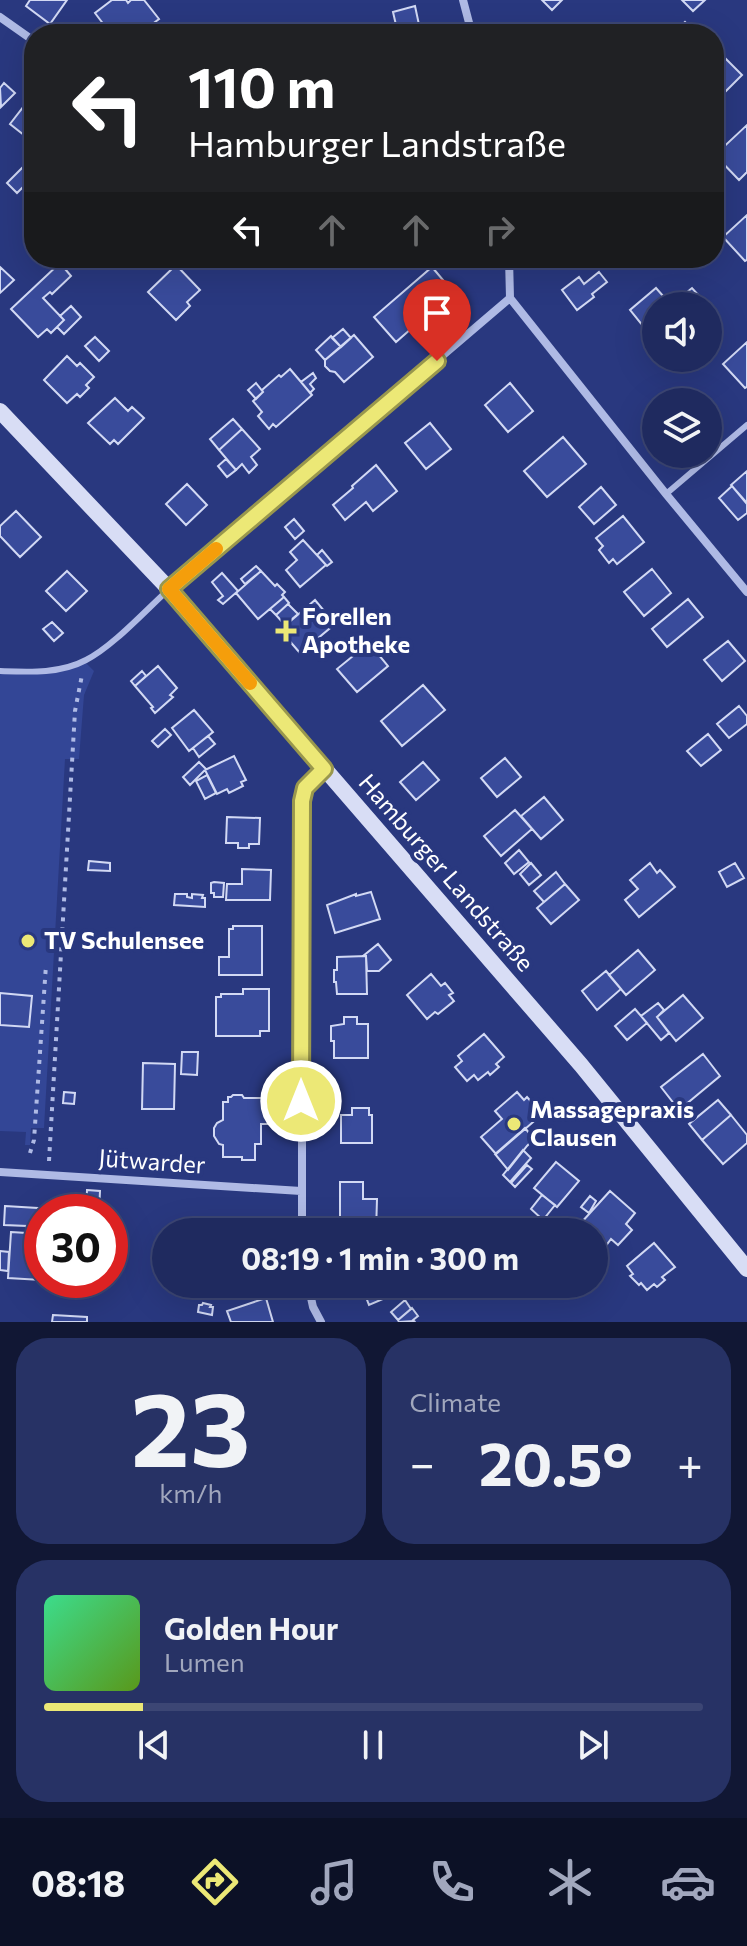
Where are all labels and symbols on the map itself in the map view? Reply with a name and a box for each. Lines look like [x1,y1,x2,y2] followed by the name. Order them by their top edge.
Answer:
[403,279,471,361] pin
[302,601,410,658] place label: Forellen Apotheke
[277,622,295,640] marker: Forellen Apotheke
[354,767,541,977] street label: Hamburger Landstraße
[44,925,204,954] place label: TV Schulensee
[19,932,37,950] marker: TV Schulensee
[259,1059,343,1143] position arrow
[530,1094,694,1151] place label: Massagepraxis Clausen
[505,1115,523,1133] marker: Massagepraxis Clausen
[98,1142,207,1179] street label: Jütwarder
[24,1194,128,1298] speed limit sign: 30

